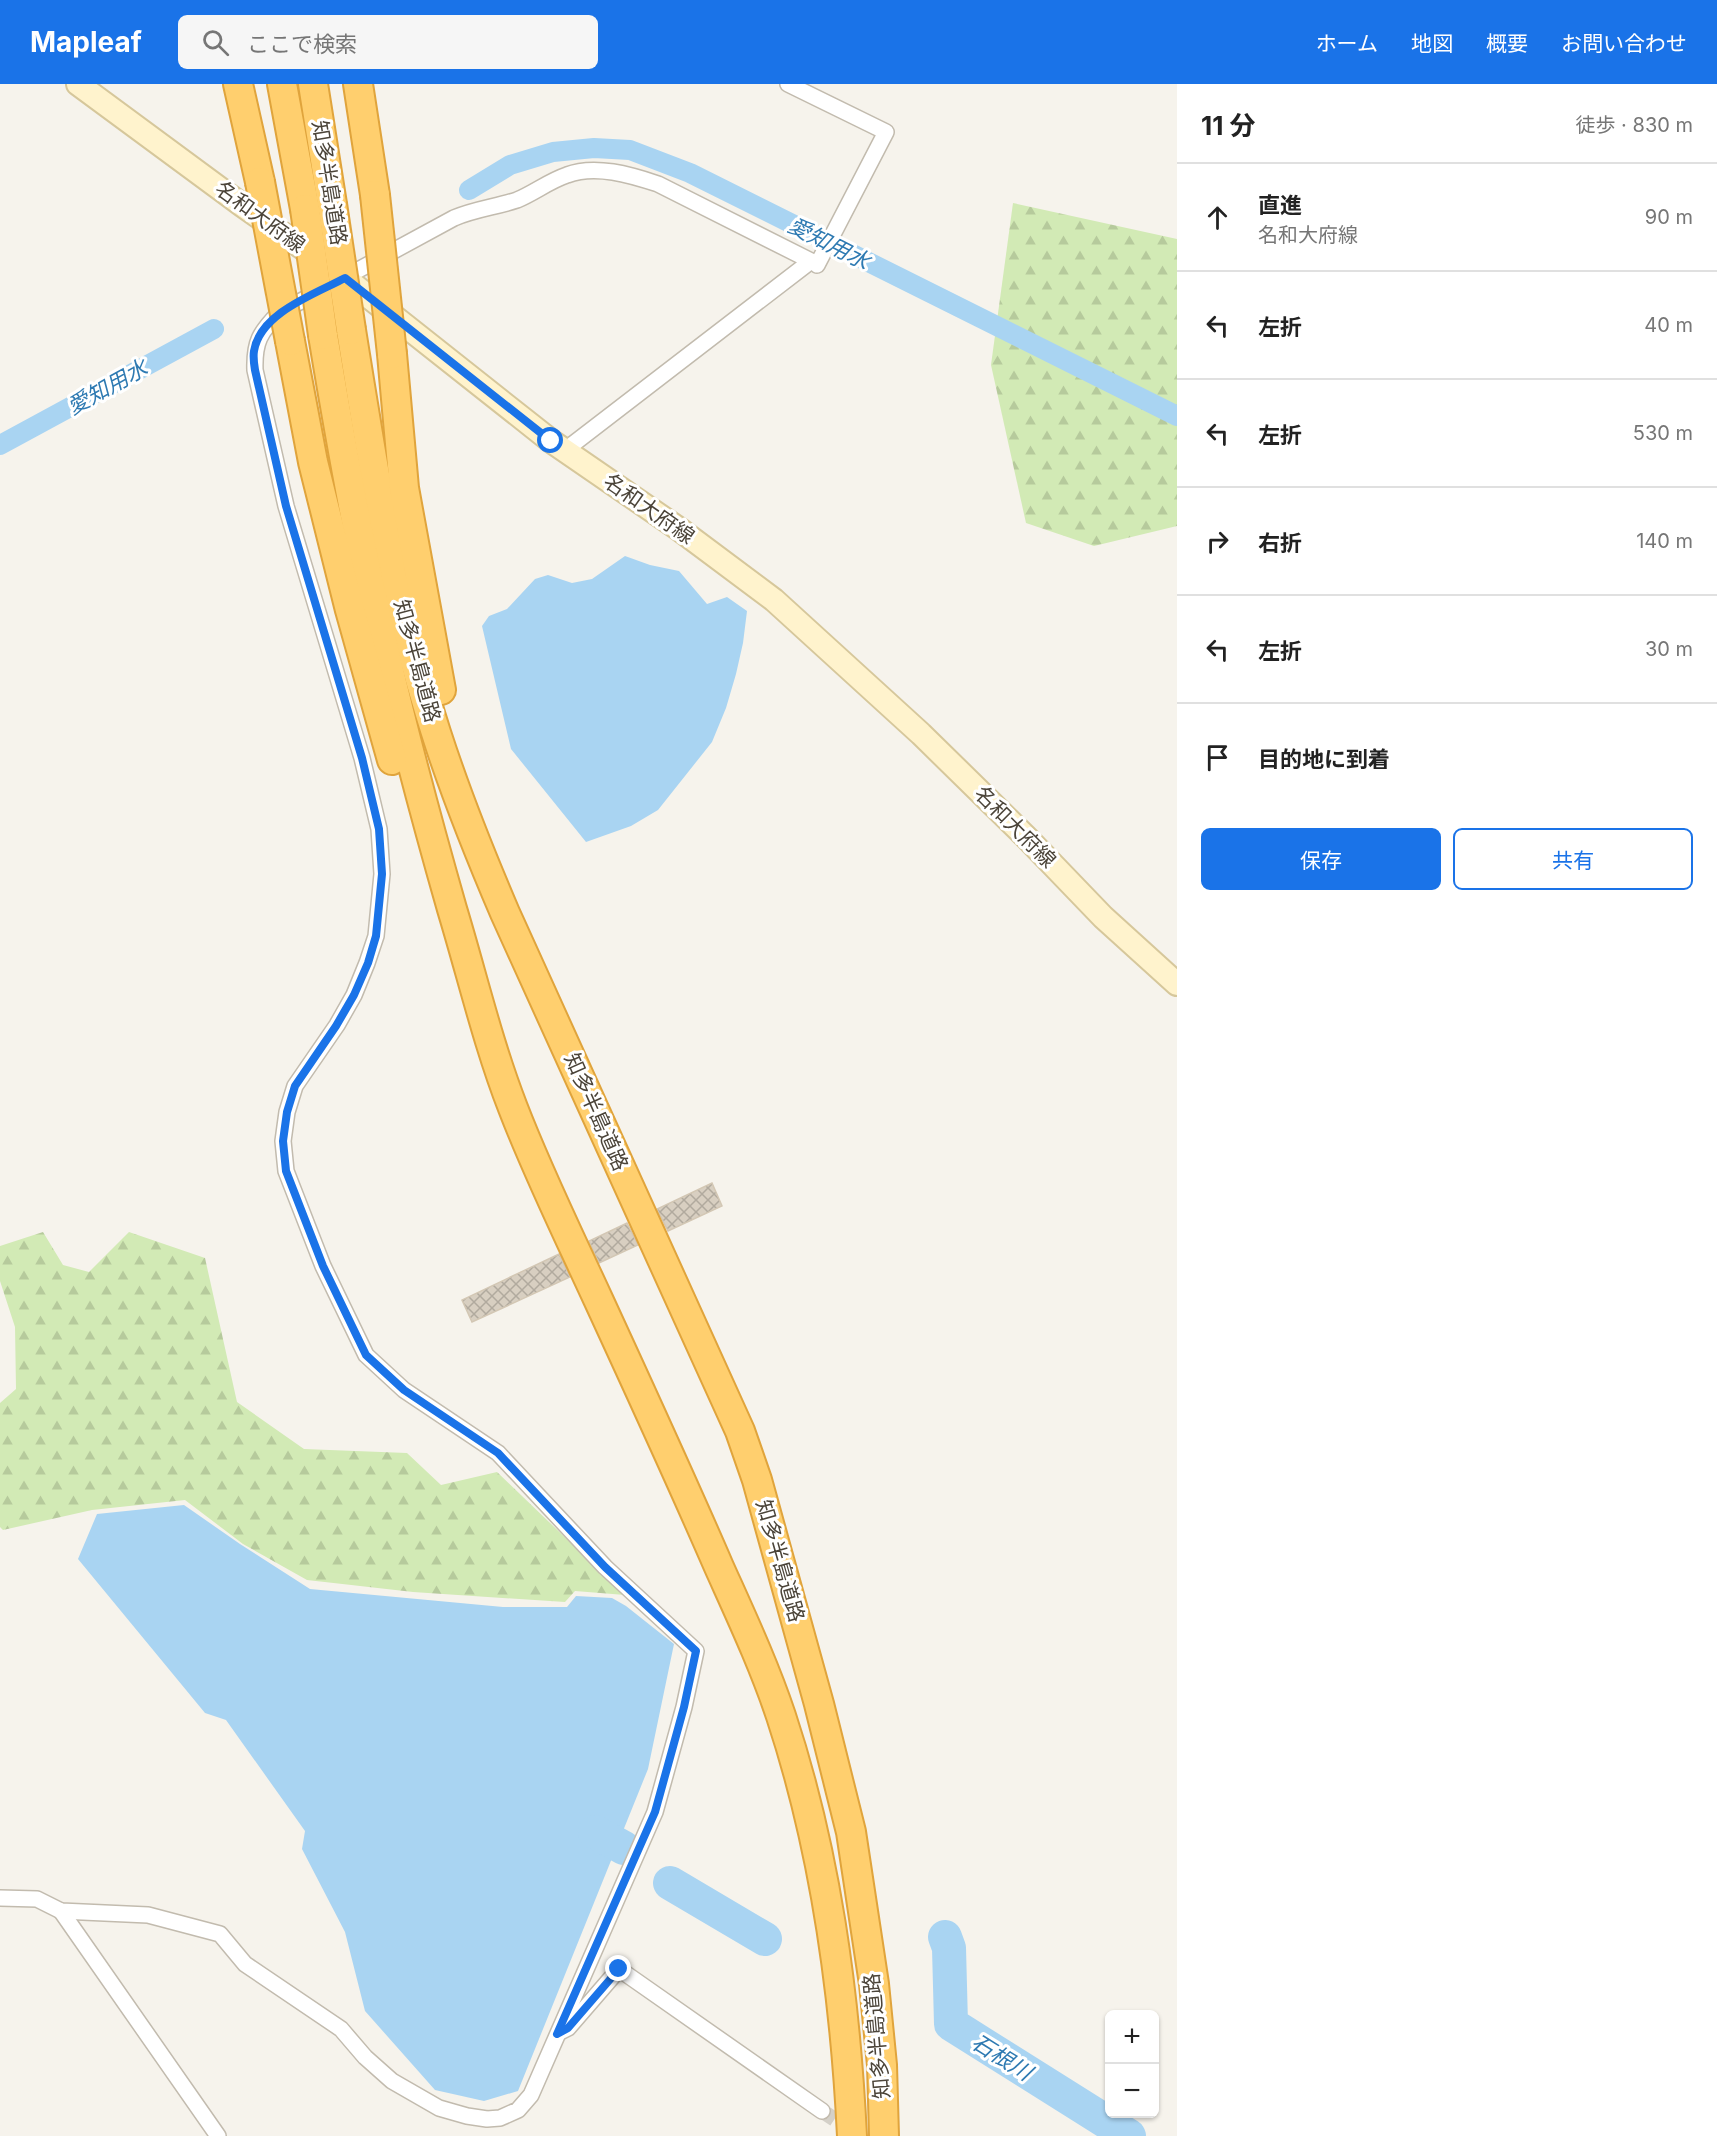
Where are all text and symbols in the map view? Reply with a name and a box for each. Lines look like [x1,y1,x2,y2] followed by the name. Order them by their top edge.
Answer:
[178,15,598,69] search box
[30,25,142,59] text: Mapleaf
[199,26,232,59] icon: search
[247,31,357,57] text: ここで検索
[1316,31,1378,56] text: ホーム
[1411,31,1453,56] text: 地図
[1486,31,1528,56] text: 概要
[1561,31,1687,56] text: お問い合わせ
[1201,110,1256,141] text: 11 分
[1576,113,1693,137] text: 徒歩 · 830 m
[307,119,352,247] street label: 知多半島道路
[210,176,310,258] street label: 名和大府線
[1258,192,1302,218] text: 直進
[1201,201,1234,234] icon: ahead
[1645,205,1693,229] text: 90 m
[784,211,876,275] water label: 愛知用水
[1258,223,1358,247] text: 名和大府線
[1201,309,1234,342] icon: left
[1644,313,1693,337] text: 40 m
[1258,314,1302,340] text: 左折
[62,353,154,420] water label: 愛知用水
[1201,417,1234,450] icon: left
[1633,421,1693,445] text: 530 m
[1258,422,1302,448] text: 左折
[537,427,563,453] route start
[599,468,699,549] street label: 名和大府線
[1201,525,1234,558] icon: right
[1636,529,1693,553] text: 140 m
[1258,530,1302,556] text: 右折
[389,597,446,725] street label: 知多半島道路
[1201,633,1234,666] icon: left
[1645,637,1693,661] text: 30 m
[1258,638,1302,664] text: 左折
[1201,741,1234,774] icon: arrive
[1258,746,1390,772] text: 目的地に到着
[969,781,1061,873] street label: 名和大府線
[1201,828,1441,890] button: 保存
[1453,828,1693,890] button: 共有
[559,1049,634,1174] street label: 知多半島道路
[751,1497,810,1625] street label: 知多半島道路
[605,1955,631,1981] route end
[859,1972,894,2100] street label: 知多半島道路
[1105,2010,1159,2118] map controls
[1105,2010,1159,2064] button: +
[967,2028,1039,2087] water label: 石根川
[1105,2064,1159,2118] button: −

